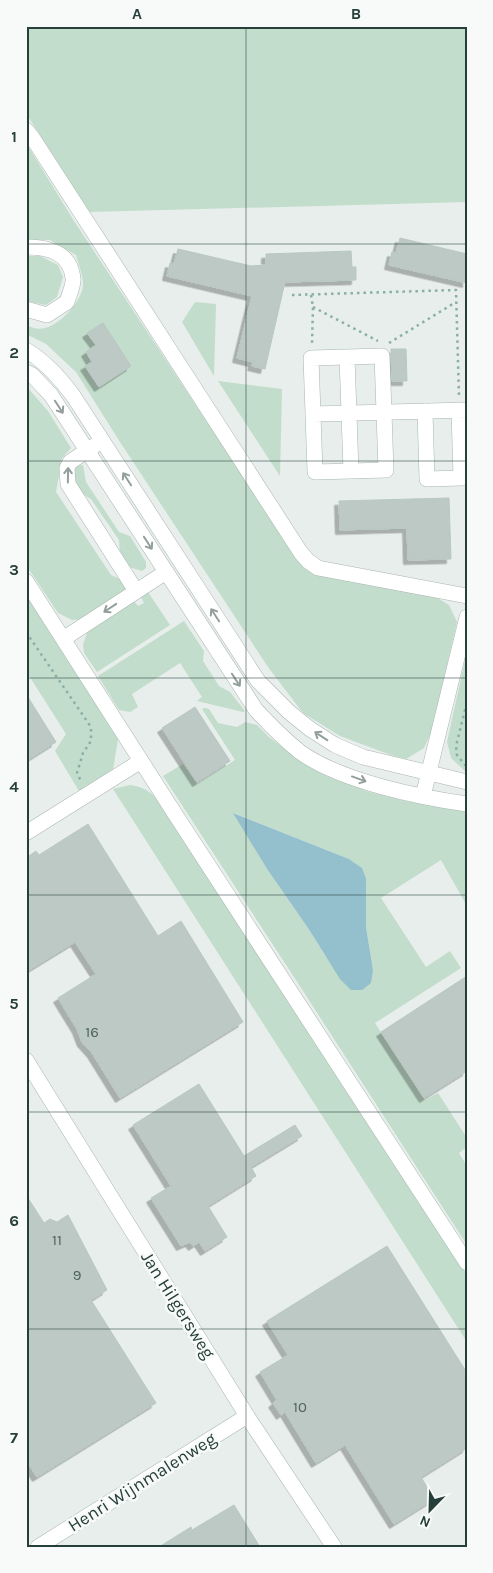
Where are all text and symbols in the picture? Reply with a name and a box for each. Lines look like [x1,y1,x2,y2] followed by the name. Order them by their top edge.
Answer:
[132,4,142,23] text: A
[351,4,361,23] text: B
[11,127,17,146] text: 1
[9,343,19,362] text: 2
[54,400,64,414] one-way arrow
[63,467,73,483] one-way arrow
[121,472,132,486] one-way arrow
[143,536,153,550] one-way arrow
[9,560,19,579] text: 3
[104,603,118,613] one-way arrow
[210,608,220,622] one-way arrow
[231,672,241,686] one-way arrow
[314,731,328,741] one-way arrow
[351,775,366,784] one-way arrow
[9,777,19,796] text: 4
[9,994,19,1013] text: 5
[85,1023,99,1041] house number: 16
[9,1211,19,1230] text: 6
[52,1231,62,1249] house number: 11
[136,1247,220,1363] street label: Jan Hilgersweg
[73,1266,81,1284] house number: 9
[293,1398,307,1416] house number: 10
[64,1427,220,1537] street label: Henri Wijnmalenweg
[10,1428,18,1447] text: 7
[406,1486,456,1536] north arrow
[417,1512,433,1531] text: N

